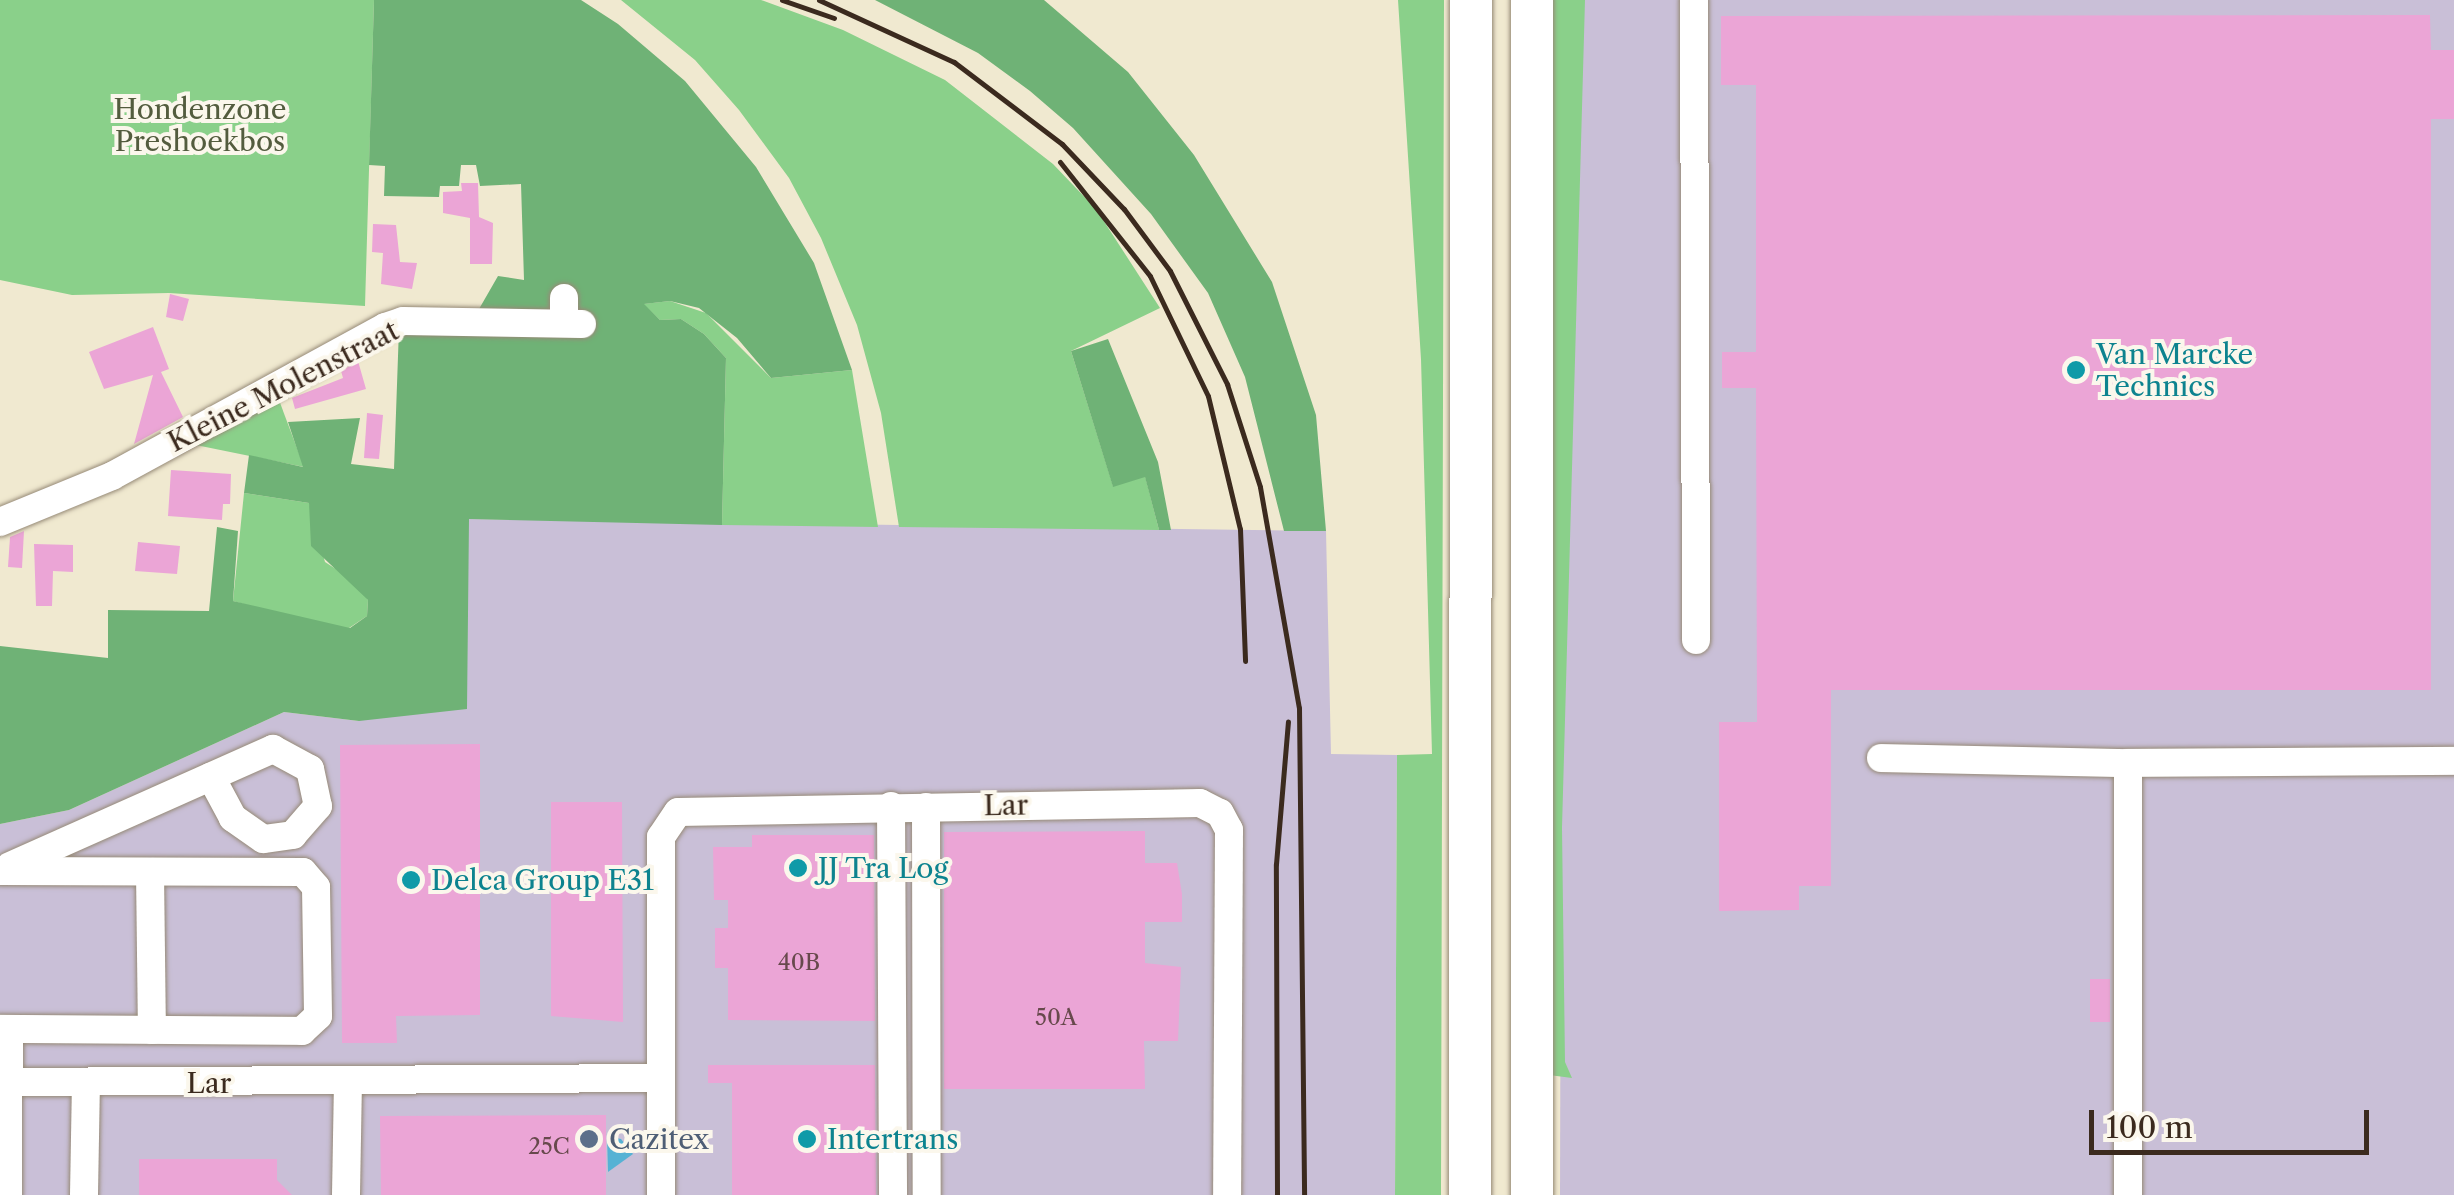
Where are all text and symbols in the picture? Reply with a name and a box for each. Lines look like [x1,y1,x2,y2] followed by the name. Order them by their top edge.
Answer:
[113,92,287,158] park label: Hondenzone Preshoekbos
[162,313,404,459] street label: Kleine Molenstraat
[2096,337,2253,403] place label: Van Marcke Technics
[2065,359,2087,381] marker: Van Marcke Technics
[983,788,1029,822] street label: Lar
[818,851,949,885] place label: JJ Tra Log
[787,857,809,879] marker: JJ Tra Log
[431,863,654,897] place label: Delca Group E31
[400,869,422,891] marker: Delca Group E31
[778,950,820,976] house number: 40B
[1035,1005,1077,1031] house number: 50A
[187,1066,231,1100] street label: Lar
[2094,1090,2374,1152] scale bar
[2106,1109,2193,1146] text: 100 m
[609,1122,709,1156] place label: Cazitex
[827,1122,958,1156] place label: Intertrans
[578,1128,600,1150] marker: Cazitex
[796,1128,818,1150] marker: Intertrans
[528,1134,570,1160] house number: 25C

